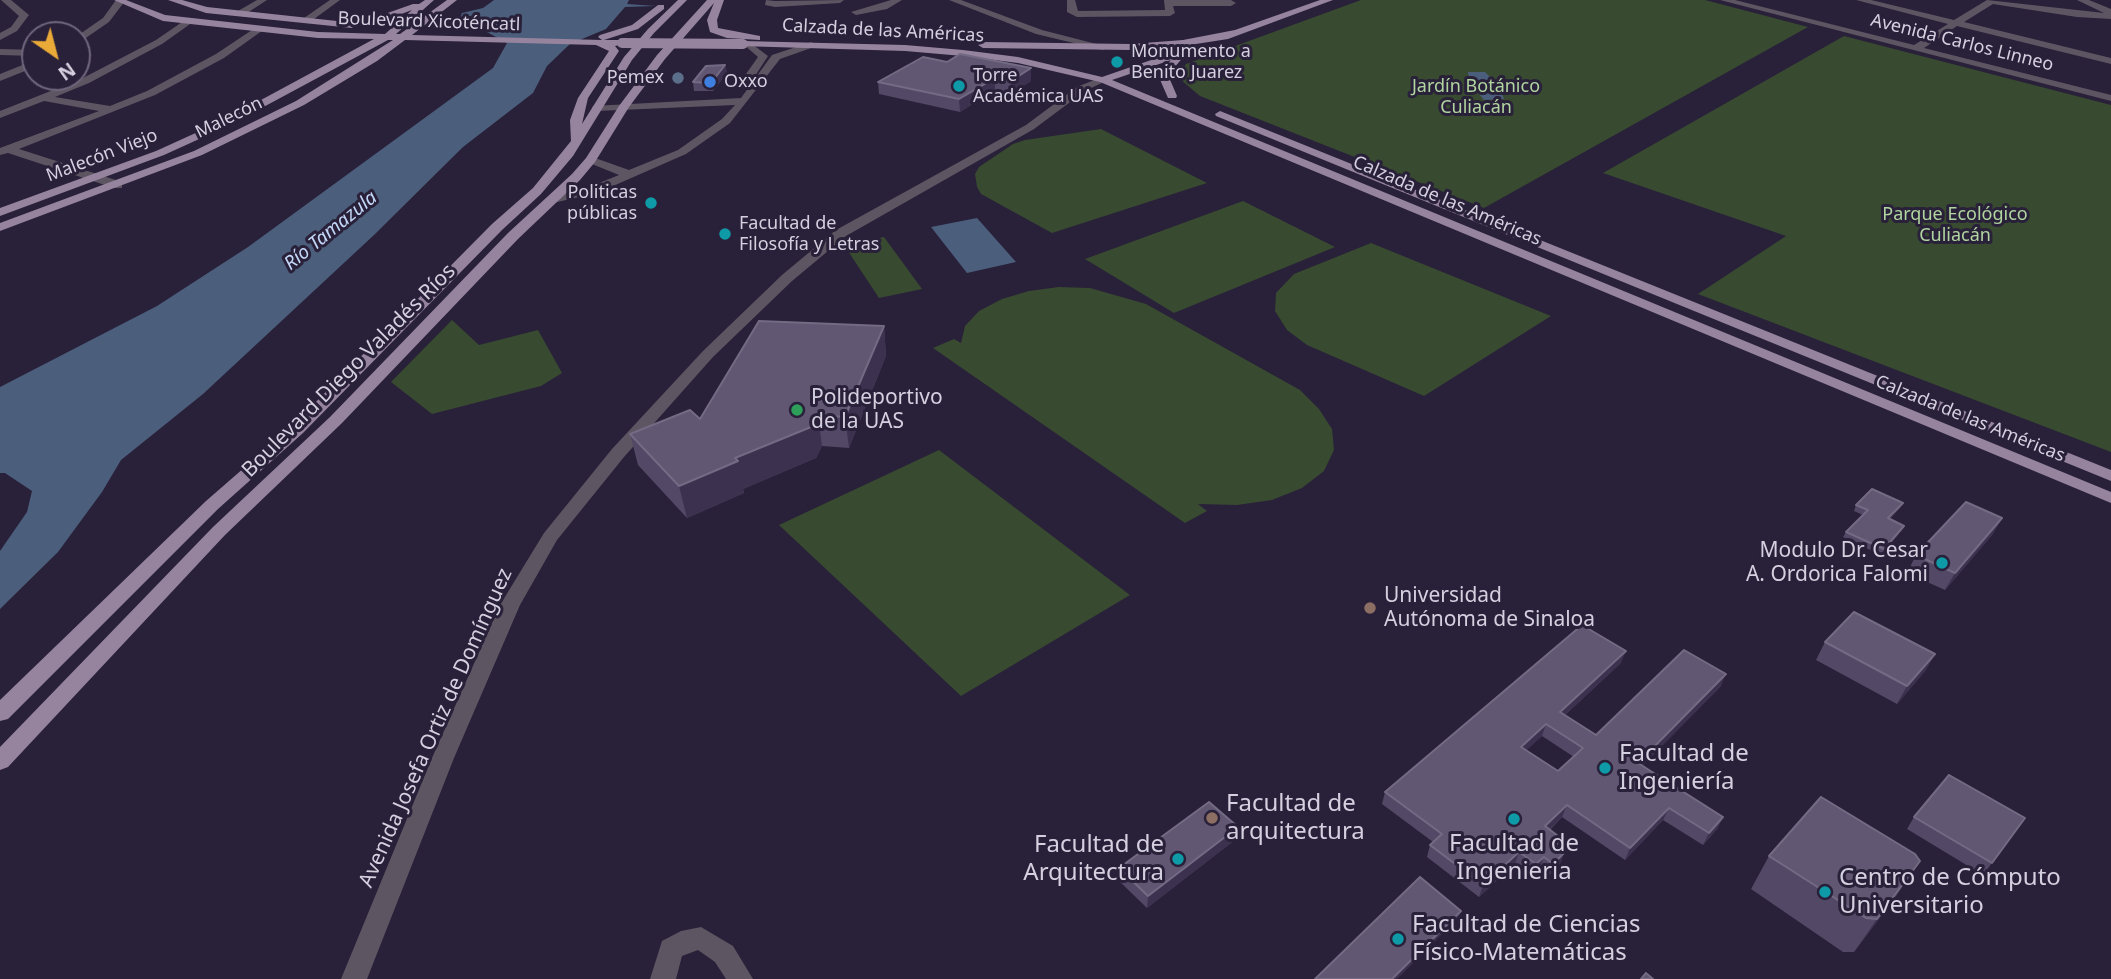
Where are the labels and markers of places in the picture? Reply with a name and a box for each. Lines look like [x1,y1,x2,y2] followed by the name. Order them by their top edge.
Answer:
[1131,41,1251,84] place label: Monumento a Benito Juarez
[1109,54,1125,70] marker: Monumento a Benito Juarez
[973,65,1104,108] place label: Torre Académica UAS
[607,67,664,89] place label: Pemex
[670,70,686,86] marker: Pemex
[724,71,768,93] place label: Oxxo
[702,74,718,90] marker: Oxxo
[951,78,967,94] marker: Torre Académica UAS
[567,182,637,224] place label: Politicas públicas
[643,195,659,211] marker: Politicas públicas
[739,213,879,256] place label: Facultad de Filosofía y Letras
[717,226,733,242] marker: Facultad de Filosofía y Letras
[811,385,943,435] place label: Polideportivo de la UAS
[789,402,805,418] marker: Polideportivo de la UAS
[1746,538,1928,588] place label: Modulo Dr. Cesar A. Ordorica Falomi
[1934,555,1950,571] marker: Modulo Dr. Cesar A. Ordorica Falomi
[1384,583,1595,633] place label: Universidad Autónoma de Sinaloa
[1362,600,1378,616] marker: Universidad Autónoma de Sinaloa
[1619,740,1749,796] place label: Facultad de Ingeniería
[1597,760,1613,776] marker: Facultad de Ingeniería
[1226,790,1365,846] place label: Facultad de arquitectura
[1204,810,1220,826] marker: Facultad de arquitectura
[1506,811,1522,827] marker: Facultad de Ingenieria
[1449,830,1579,886] place label: Facultad de Ingenieria
[1023,831,1164,887] place label: Facultad de Arquitectura
[1170,851,1186,867] marker: Facultad de Arquitectura
[1839,864,2061,920] place label: Centro de Cómputo Universitario
[1817,884,1833,900] marker: Centro de Cómputo Universitario
[1412,911,1641,967] place label: Facultad de Ciencias Físico-Matemáticas
[1390,931,1406,947] marker: Facultad de Ciencias Físico-Matemáticas

